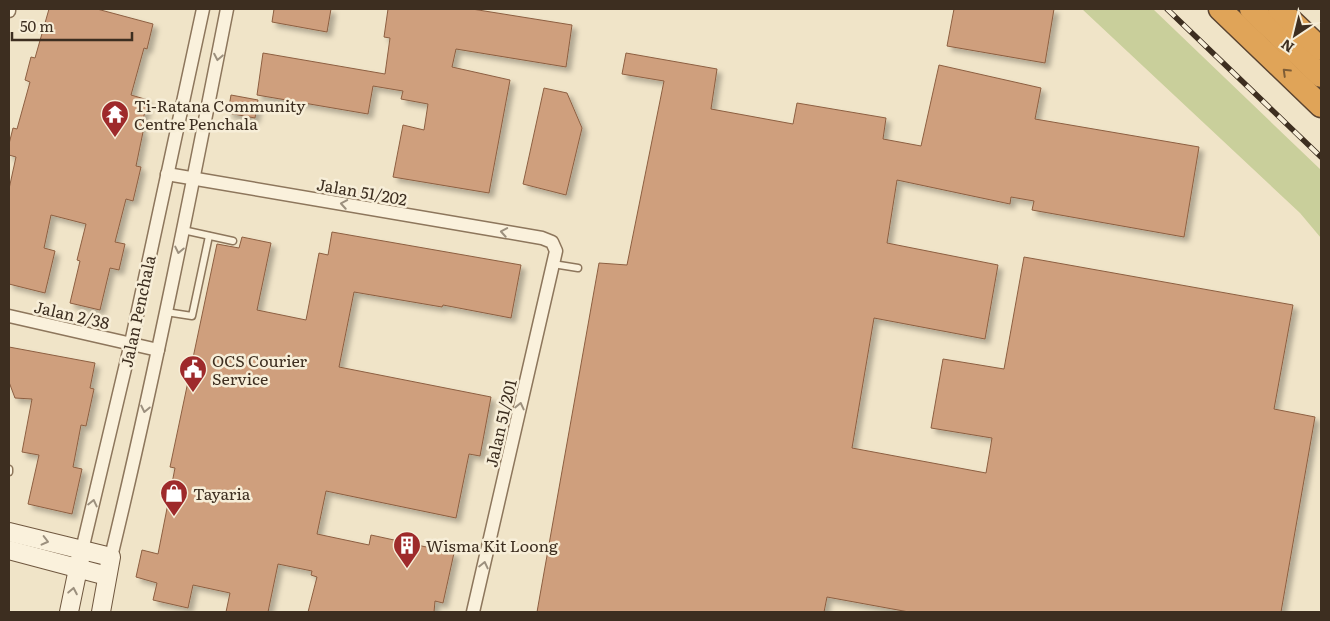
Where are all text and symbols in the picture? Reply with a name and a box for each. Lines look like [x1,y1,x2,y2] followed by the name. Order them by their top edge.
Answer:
[12,10,132,42] scale bar
[1270,10,1320,60] north arrow
[20,14,54,37] text: 50 m
[1276,35,1298,58] text: N
[213,52,223,61] one-way arrow
[1283,69,1292,78] one-way arrow
[134,93,306,135] place label: Ti-Ratana Community Centre Penchala
[100,99,130,138] temple icon: Ti-Ratana Community Centre Penchala
[315,171,409,211] street label: Jalan 51/202
[340,200,348,210] one-way arrow
[500,227,509,237] one-way arrow
[174,246,184,255] one-way arrow
[113,252,161,369] street label: Jalan Penchala
[32,294,112,334] street label: Jalan 2/38
[212,348,308,390] place label: OCS Courier Service
[178,354,208,393] public building icon: OCS Courier Service
[478,376,522,469] street label: Jalan 51/201
[514,402,525,411] one-way arrow
[140,405,151,414] one-way arrow
[159,478,189,517] shop icon: Tayaria
[193,481,251,505] place label: Tayaria
[87,498,98,507] one-way arrow
[392,530,422,569] building icon: Wisma Kit Loong
[426,533,558,557] place label: Wisma Kit Loong
[41,535,50,546] one-way arrow
[478,560,489,569] one-way arrow
[68,586,78,595] one-way arrow

